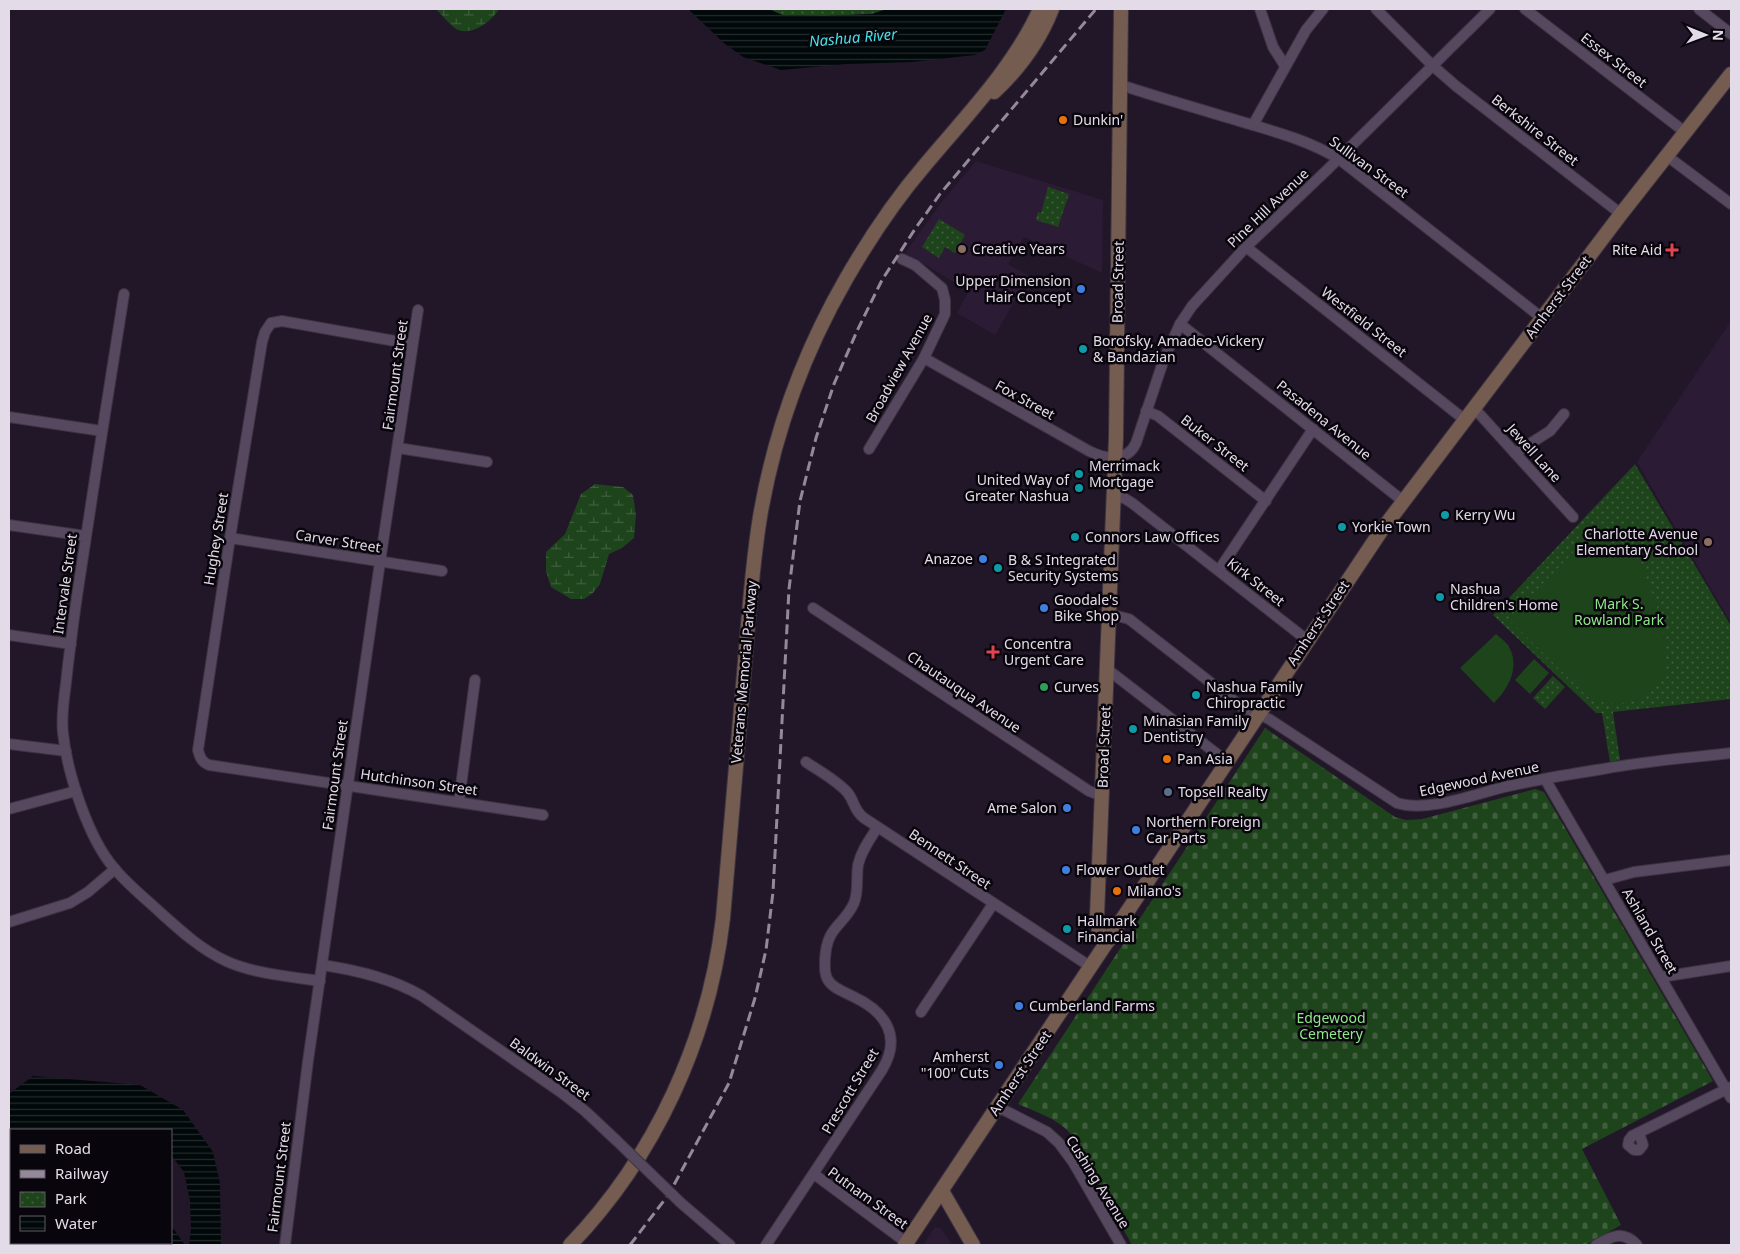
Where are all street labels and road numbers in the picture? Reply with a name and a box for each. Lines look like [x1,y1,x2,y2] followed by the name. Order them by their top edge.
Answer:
[1577,28,1651,91] street label: Essex Street
[1488,90,1583,170] street label: Berkshire Street
[1326,131,1413,202] street label: Sullivan Street
[1223,164,1313,251] street label: Pine Hill Avenue
[1107,241,1128,323] street label: Broad Street
[1520,252,1595,342] street label: Amherst Street
[1318,282,1411,361] street label: Westfield Street
[861,310,936,426] street label: Broadview Avenue
[377,319,412,431] street label: Fairmount Street
[992,375,1059,424] street label: Fox Street
[1273,376,1376,464] street label: Pasadena Avenue
[1177,410,1253,475] street label: Buker Street
[1502,418,1566,486] street label: Jewell Lane
[199,491,232,587] street label: Hughey Street
[294,524,382,557] street label: Carver Street
[48,532,81,635] street label: Intervale Street
[1224,553,1289,610] street label: Kirk Street
[1282,576,1353,669] street label: Amherst Street
[726,579,761,764] street label: Veterans Memorial Parkway
[904,646,1025,737] street label: Chautauqua Avenue
[1093,706,1114,788] street label: Broad Street
[317,719,352,831] street label: Fairmount Street
[1417,757,1541,800] street label: Edgewood Avenue
[359,764,479,799] street label: Hutchinson Street
[906,824,995,893] street label: Bennett Street
[1618,885,1683,977] street label: Ashland Street
[984,1026,1055,1119] street label: Amherst Street
[506,1033,594,1104] street label: Baldwin Street
[817,1044,883,1137] street label: Prescott Street
[262,1121,295,1233] street label: Fairmount Street
[1062,1132,1135,1232] street label: Cushing Avenue
[824,1162,912,1233] street label: Putnam Street

